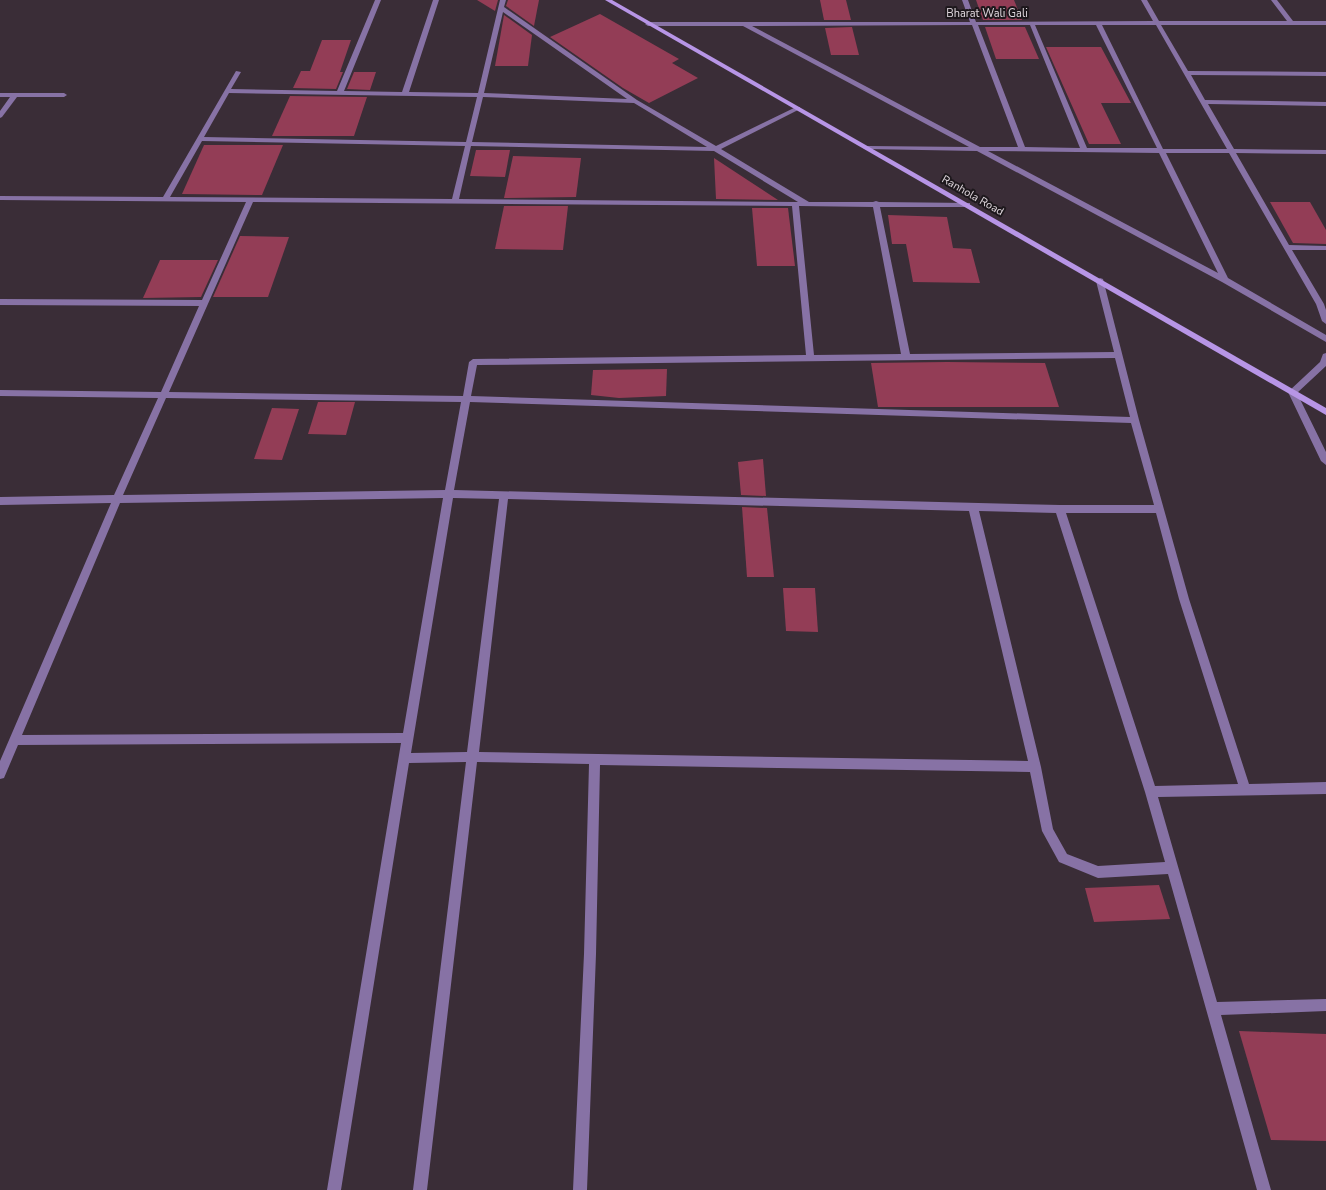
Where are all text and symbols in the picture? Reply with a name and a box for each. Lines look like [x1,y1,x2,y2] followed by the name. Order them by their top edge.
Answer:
[946,6,1028,21] street label: Bharat Wali Gali
[939,172,1007,219] street label: Ranhola Road

